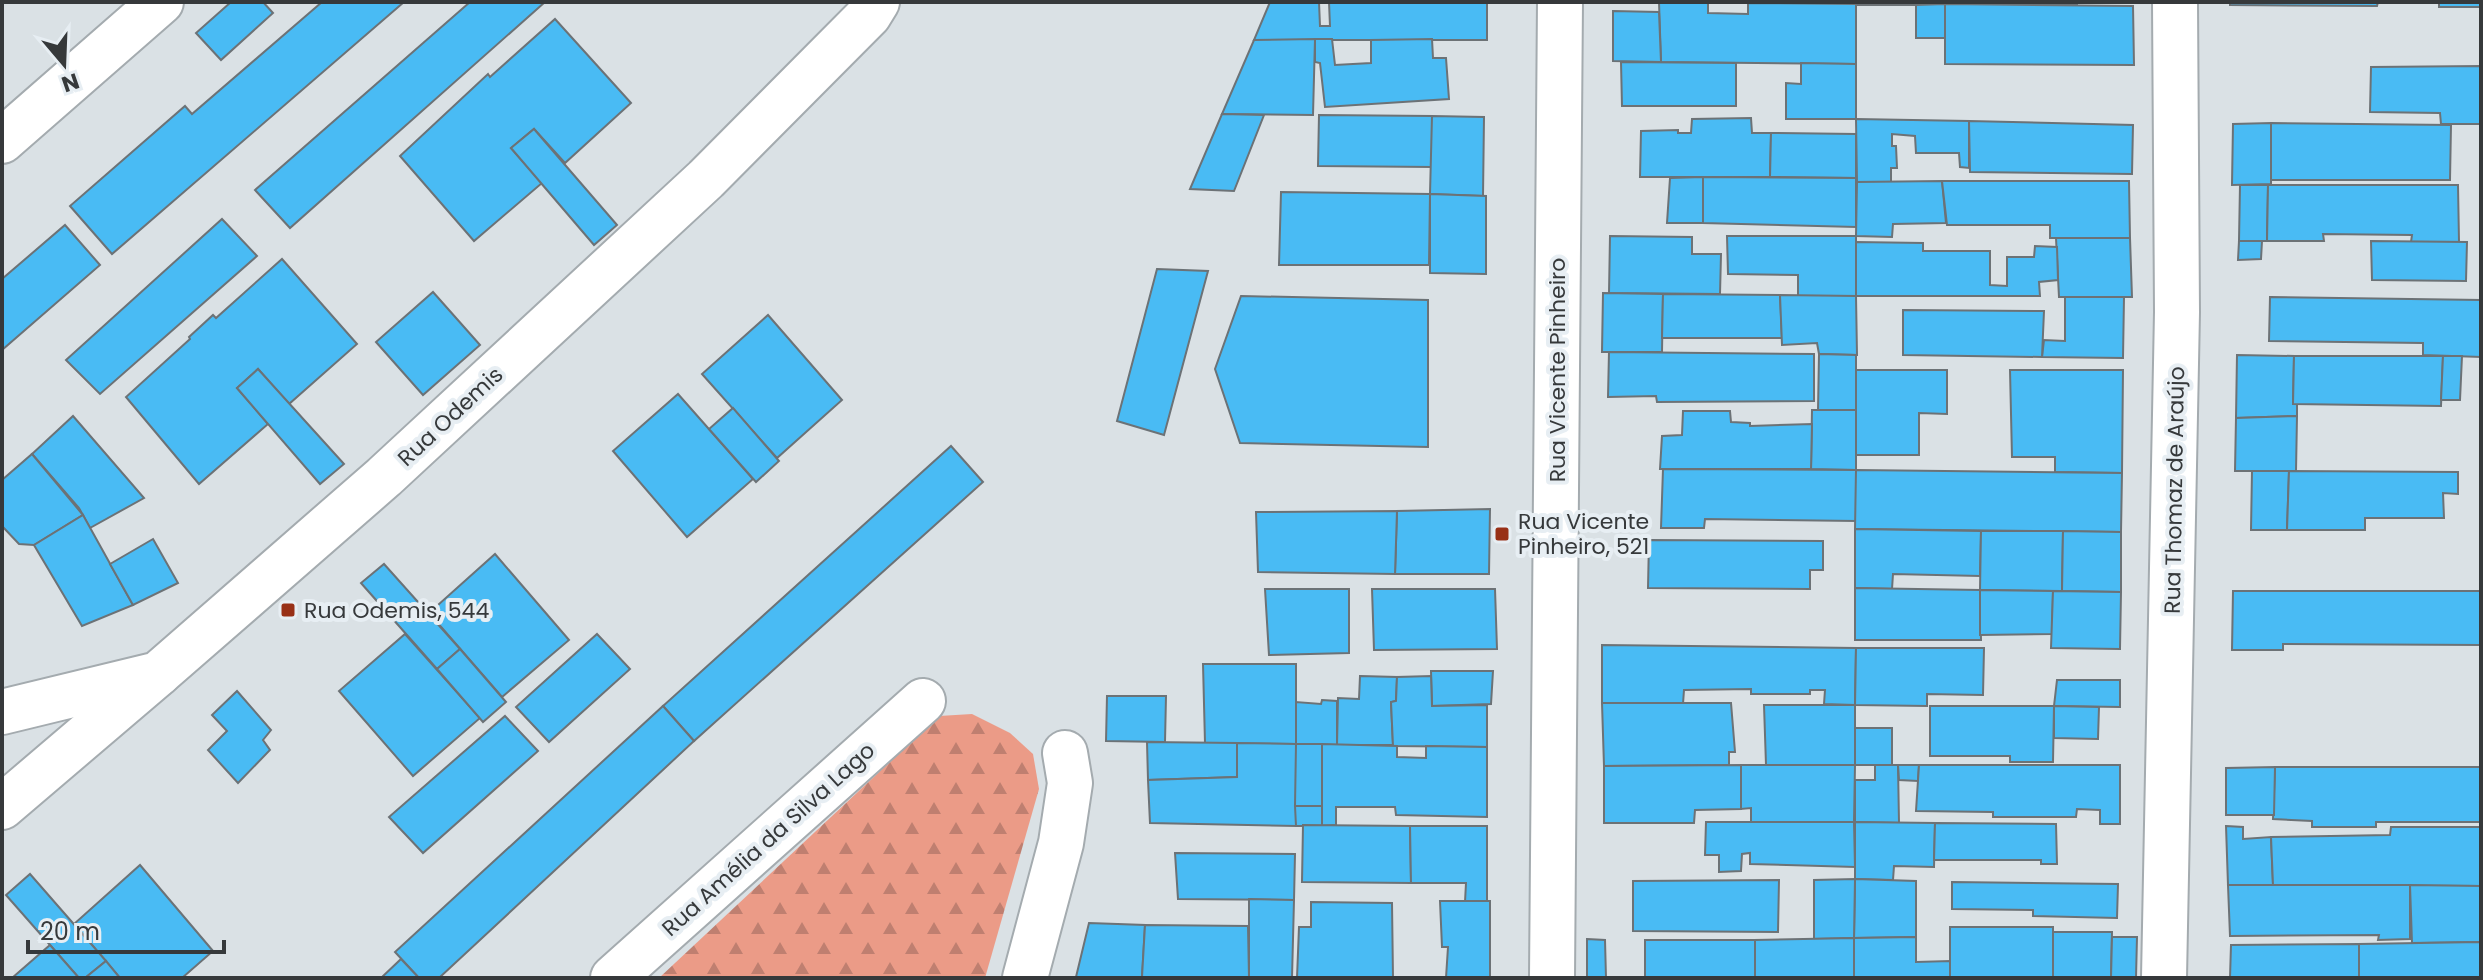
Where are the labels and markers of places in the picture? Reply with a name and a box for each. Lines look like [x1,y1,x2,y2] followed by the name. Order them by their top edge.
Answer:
[1518,506,1649,562] place label: Rua Vicente Pinheiro, 521
[1493,525,1511,543] marker: Rua Vicente Pinheiro, 521
[304,595,489,626] place label: Rua Odemis, 544
[279,601,297,619] marker: Rua Odemis, 544

